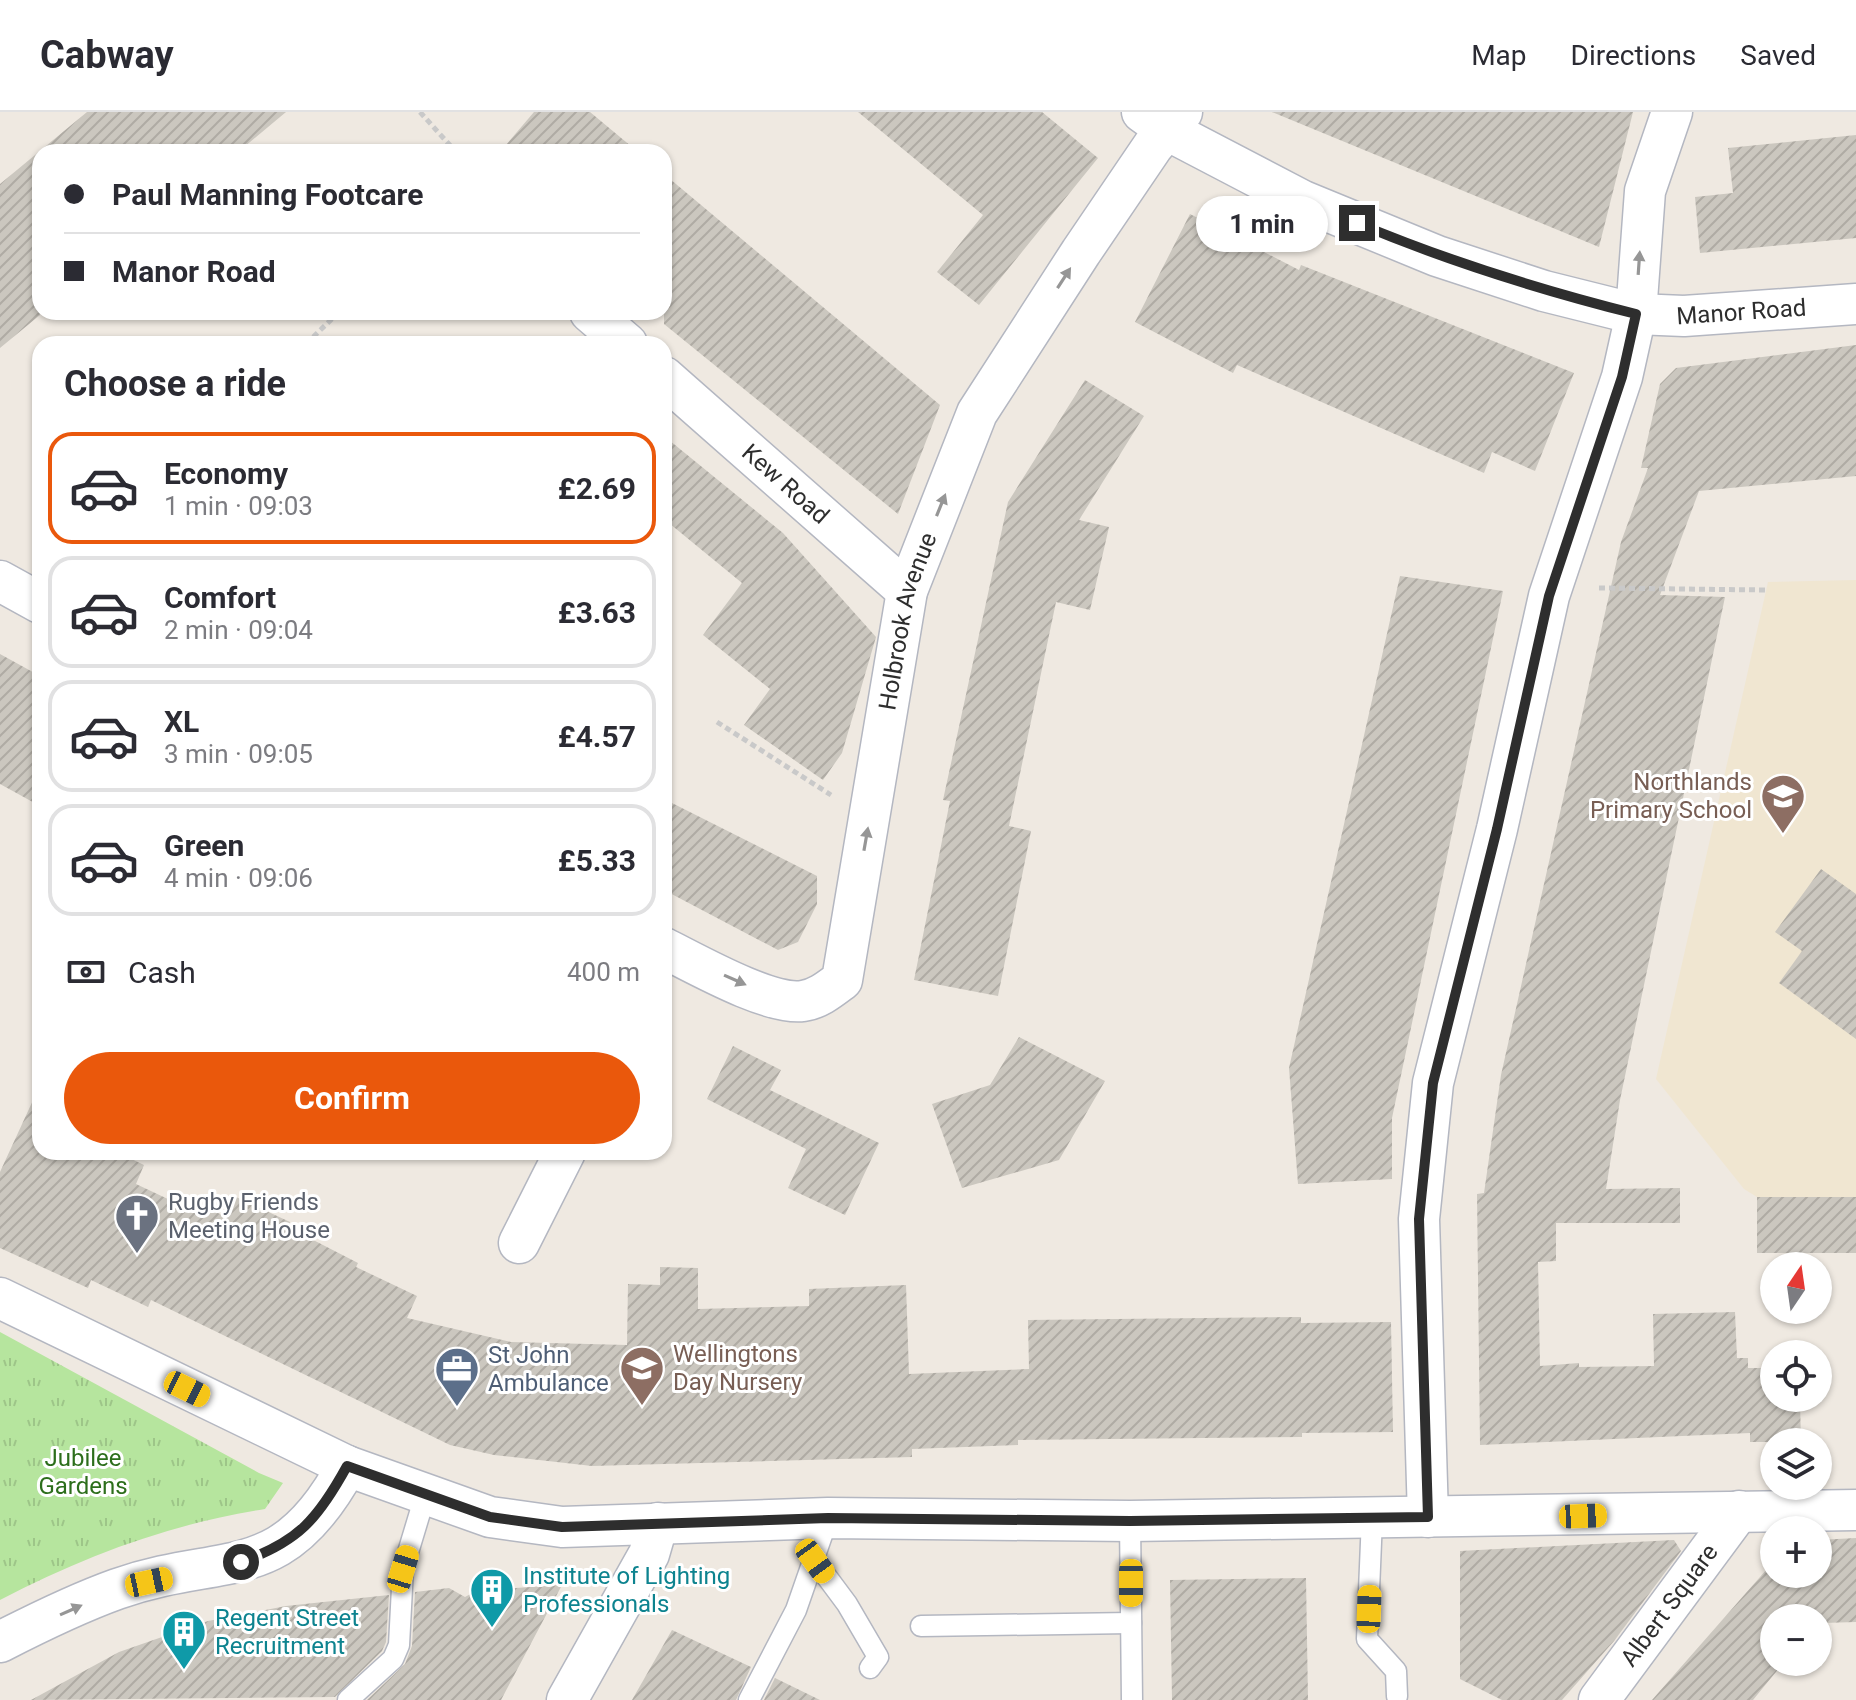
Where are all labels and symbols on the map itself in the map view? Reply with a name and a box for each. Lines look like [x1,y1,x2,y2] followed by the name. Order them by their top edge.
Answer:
[1197,195,1329,251] callout: 1 min
[1339,205,1375,241] route end
[1633,250,1646,275] one-way arrow
[1057,267,1071,289] one-way arrow
[1675,294,1807,330] street label: Manor Road
[736,438,835,530] street label: Kew Road
[935,493,948,517] one-way arrow
[873,529,943,712] street label: Holbrook Avenue
[1590,768,1752,824] place label: Northlands Primary School
[1759,772,1807,835] school or university icon: Northlands Primary School
[860,827,873,852] one-way arrow
[723,973,747,987] one-way arrow
[168,1188,330,1244] place label: Rugby Friends Meeting House
[113,1192,161,1255] church icon: Rugby Friends Meeting House
[1760,1252,1832,1324] north arrow
[673,1340,803,1396] place label: Wellingtons Day Nursery
[488,1341,609,1397] place label: St John Ambulance
[618,1344,666,1407] school or university icon: Wellingtons Day Nursery
[433,1345,481,1408] office icon: St John Ambulance
[160,1368,214,1410] car
[38,1444,128,1500] park label: Jubilee Gardens
[1559,1503,1607,1529] car
[791,1535,839,1587] car
[1615,1539,1724,1672] street label: Albert Square
[385,1543,421,1595] car
[223,1544,259,1580] route start
[1119,1559,1143,1607] car
[523,1562,730,1618] place label: Institute of Lighting Professionals
[123,1565,175,1599] car
[468,1566,516,1629] building icon: Institute of Lighting Professionals
[1356,1585,1382,1633] car
[59,1603,83,1617] one-way arrow
[215,1604,359,1660] place label: Regent Street Recruitment
[160,1608,208,1671] building icon: Regent Street Recruitment

